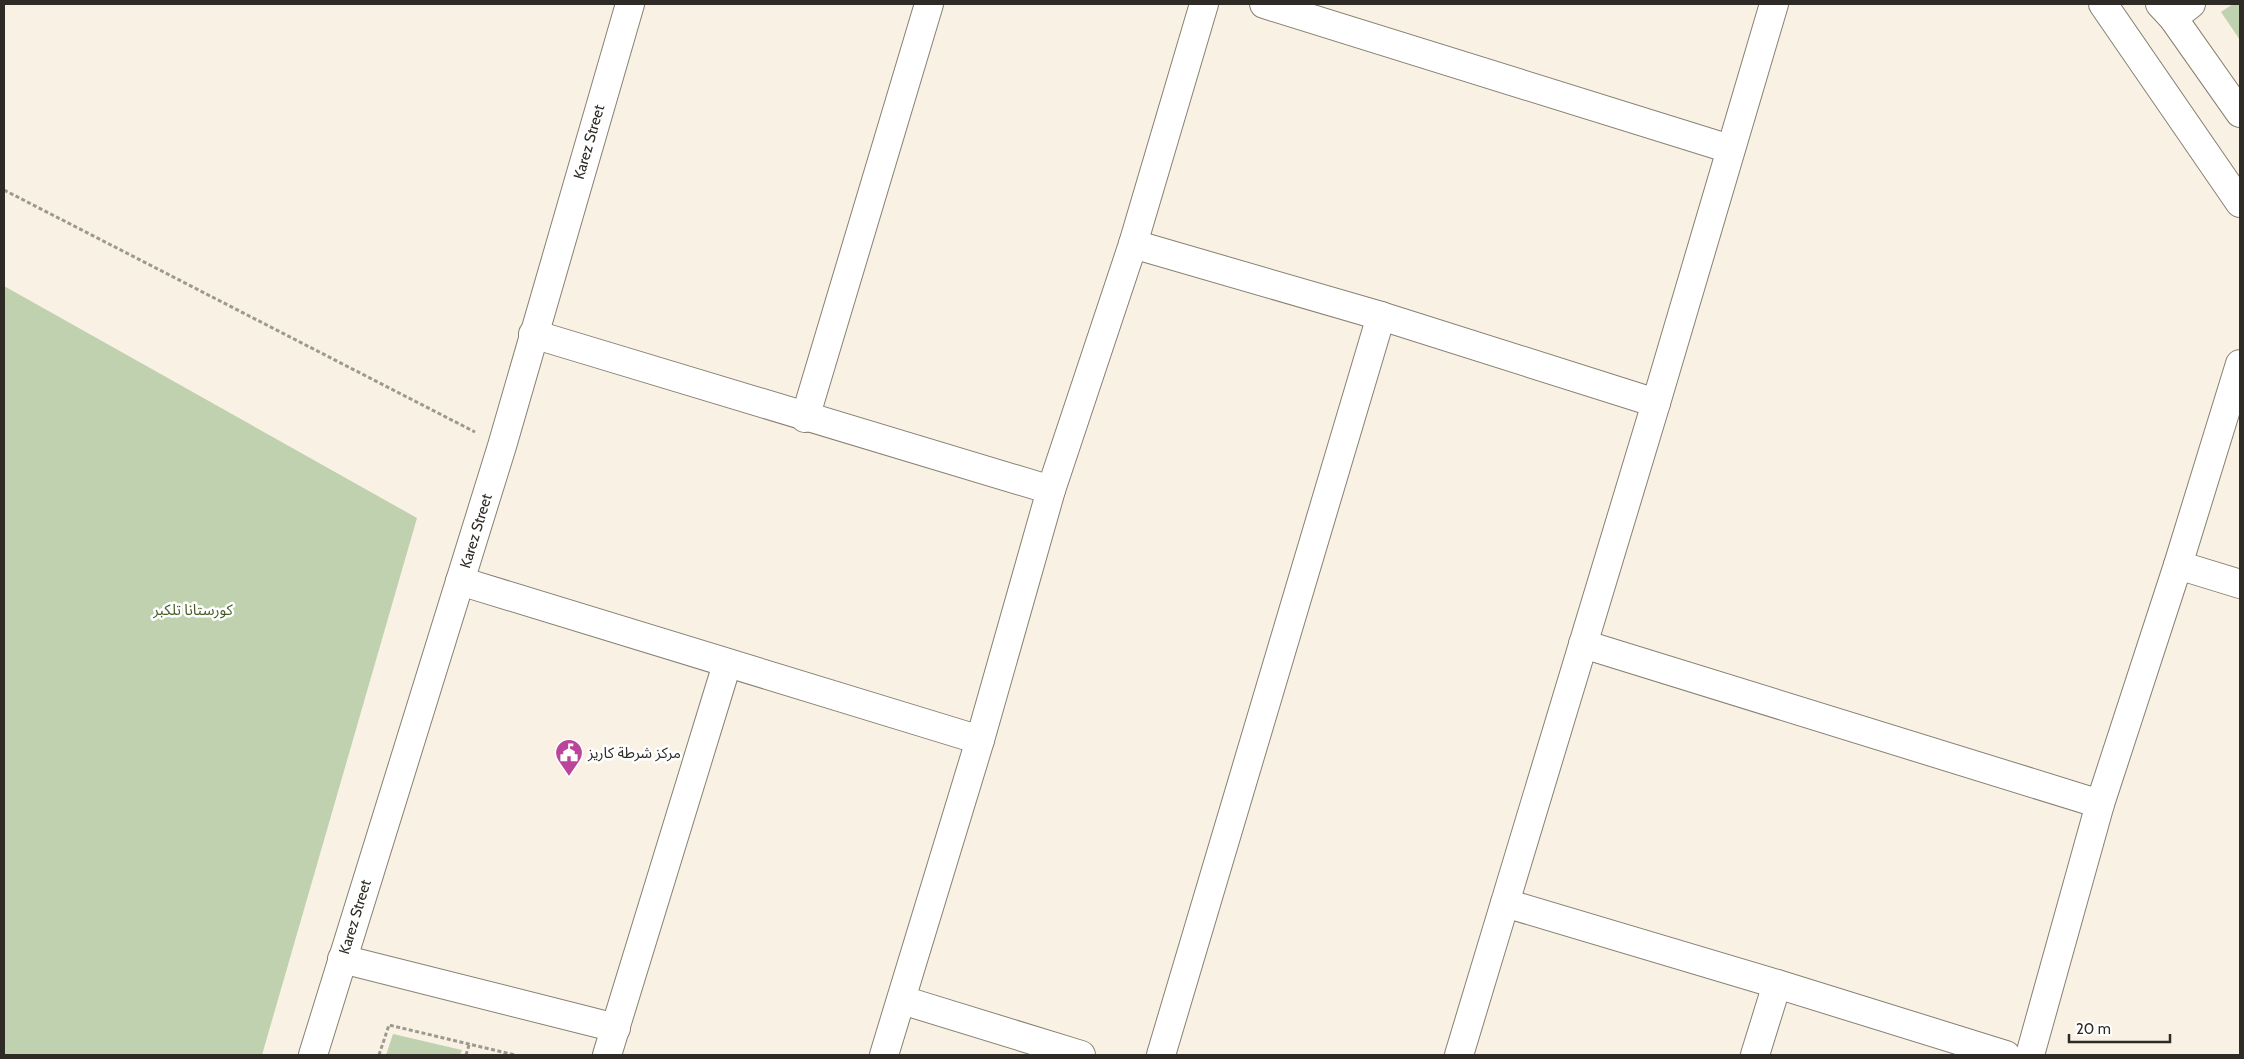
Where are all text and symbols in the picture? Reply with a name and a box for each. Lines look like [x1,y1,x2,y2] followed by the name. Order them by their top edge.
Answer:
[570,103,608,181] street label: Karez Street
[456,492,496,570] street label: Karez Street
[152,601,234,619] park label: كورستانا تلكبر
[554,738,584,777] public building icon: مركز شرطة كاريز
[587,744,681,762] place label: مركز شرطة كاريز
[335,878,375,956] street label: Karez Street
[2069,1012,2170,1044] scale bar
[2076,1020,2111,1038] text: 20 m

